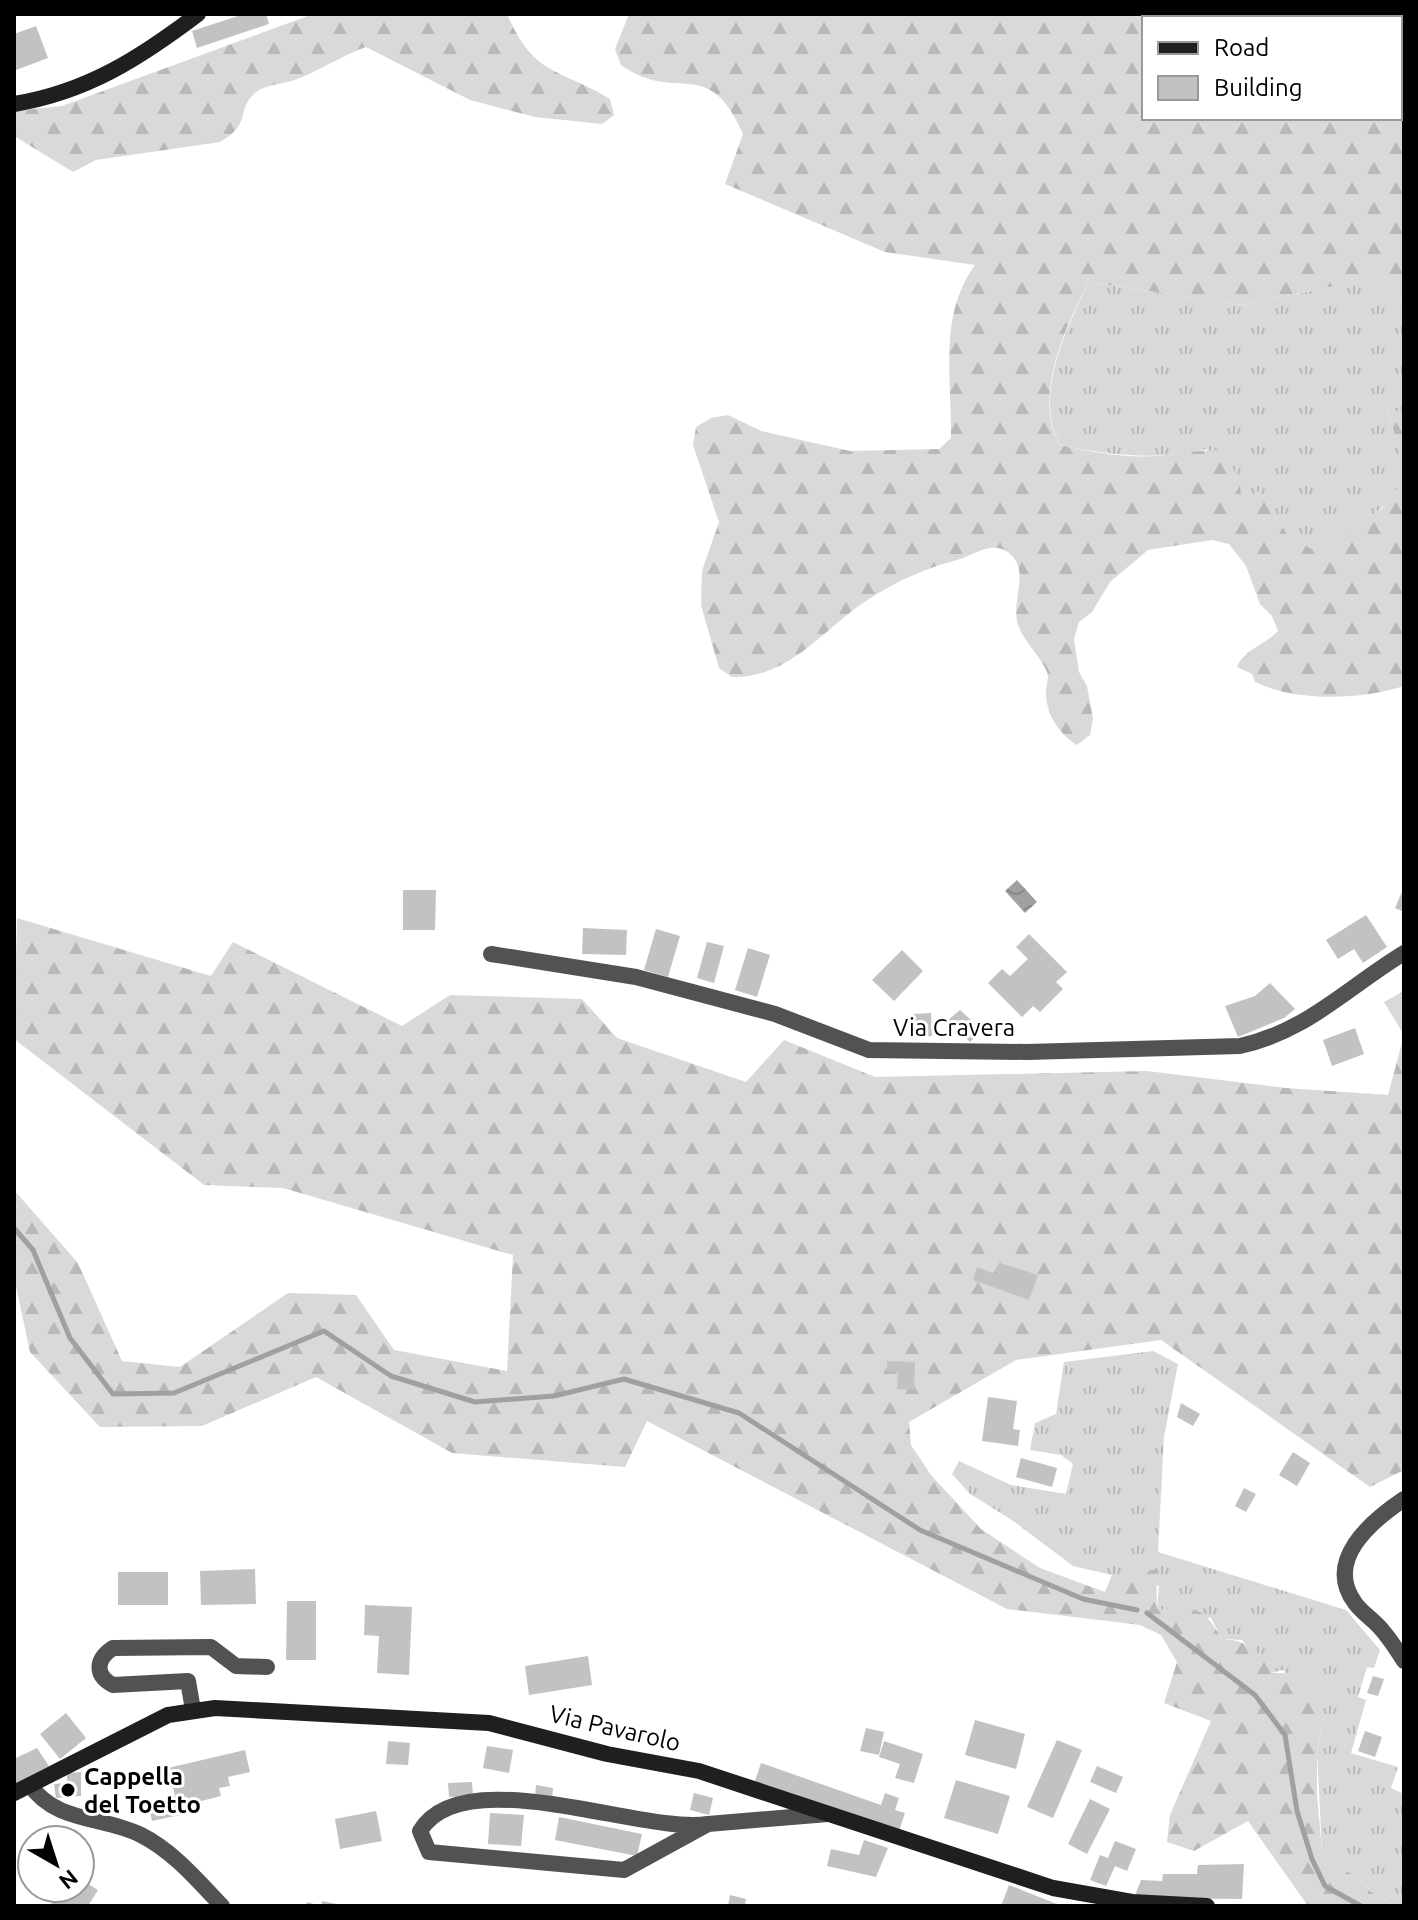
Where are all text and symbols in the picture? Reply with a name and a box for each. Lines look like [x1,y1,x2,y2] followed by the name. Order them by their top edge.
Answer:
[1142,16,1402,120] legend
[1214,34,1269,61] text: Road
[1214,74,1302,101] text: Building
[893,1014,1015,1041] street label: Via Cravera
[547,1700,683,1756] street label: Via Pavarolo
[84,1763,201,1818] place label: Cappella del Toetto
[59,1781,77,1799] marker: Cappella del Toetto
[16,1824,96,1904] north arrow
[55,1865,83,1895] text: N

